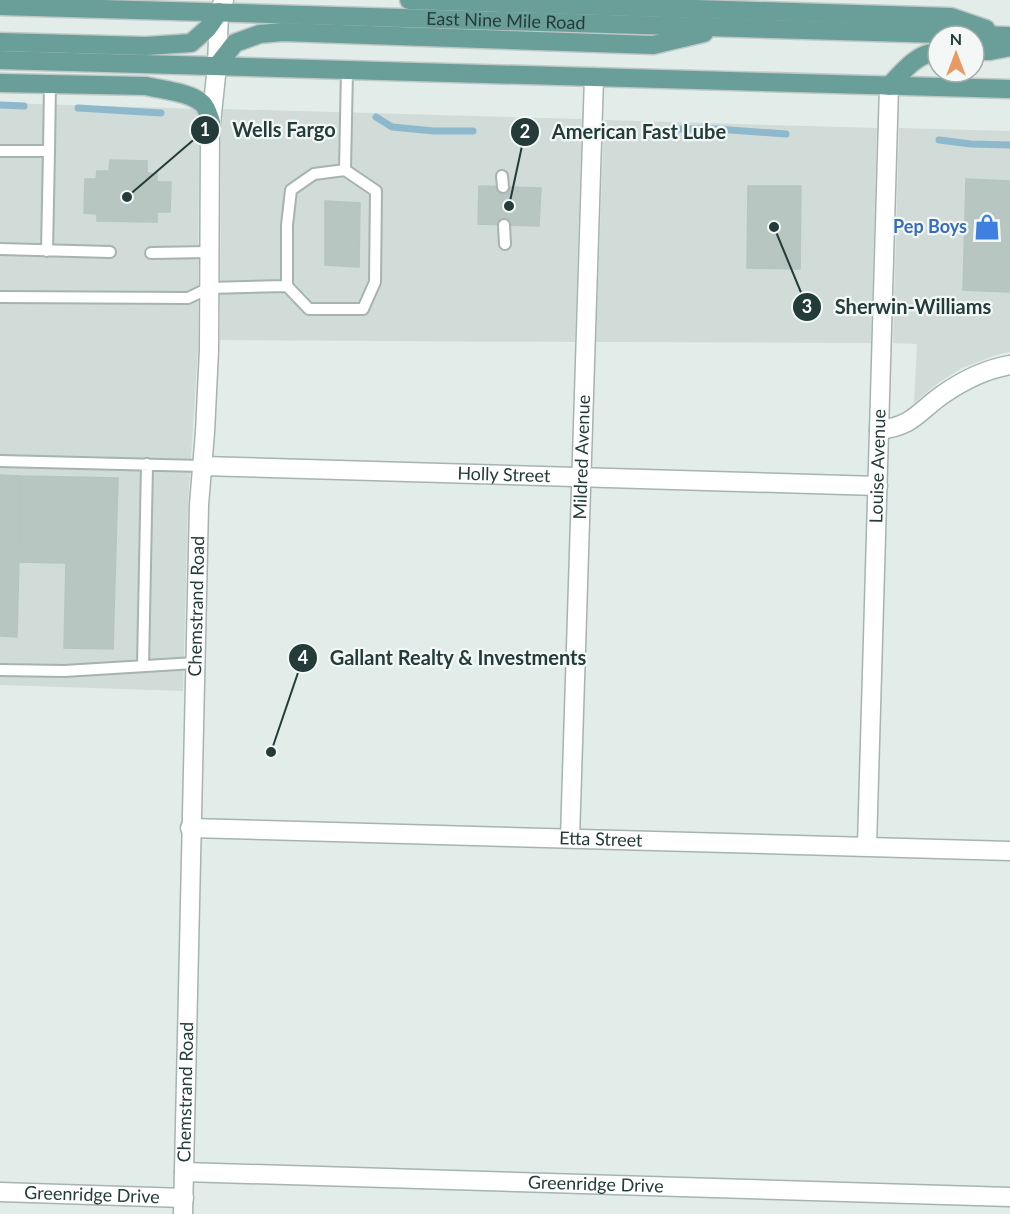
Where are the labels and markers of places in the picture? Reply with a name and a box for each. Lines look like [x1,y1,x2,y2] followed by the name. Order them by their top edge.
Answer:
[190,111,348,149] callout: Wells Fargo
[510,113,738,151] callout: American Fast Lube
[972,212,1002,242] shop icon: Pep Boys
[893,215,967,237] place label: Pep Boys
[792,288,1003,326] callout: Sherwin-Williams
[288,639,599,677] callout: Gallant Realty & Investments

